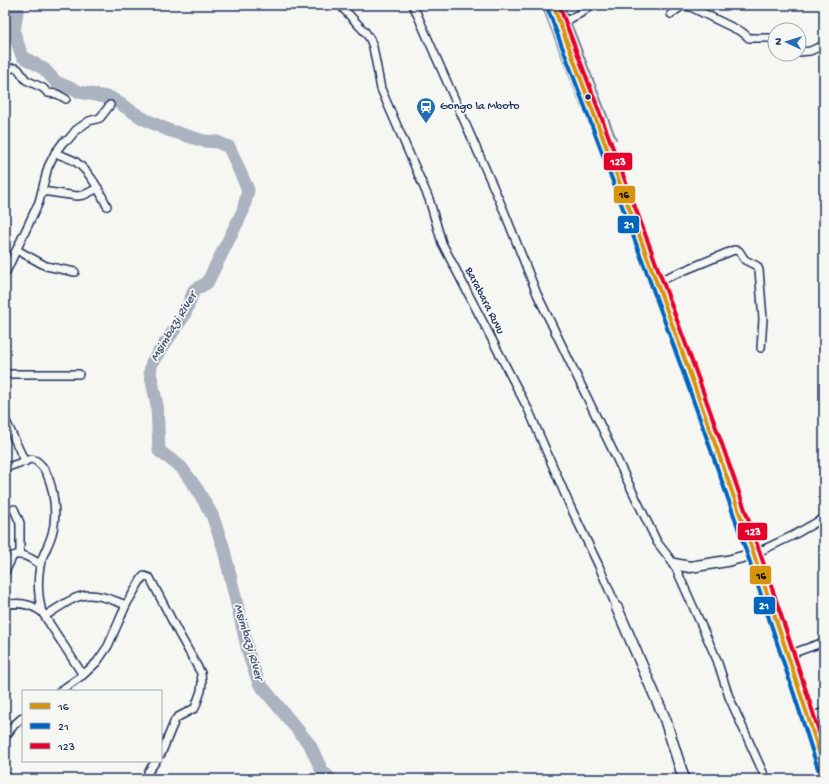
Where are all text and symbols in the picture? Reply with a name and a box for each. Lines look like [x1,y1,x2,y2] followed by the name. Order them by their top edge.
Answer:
[767,22,807,62] north arrow
[773,37,785,45] text: N
[583,92,593,102] unlabelled marker
[415,96,437,124] station icon: Gongo la Mboto
[440,100,520,114] place label: Gongo la Mboto
[603,152,633,171] line badge: 123
[609,157,626,169] text: 123
[613,185,636,204] line badge: 16
[618,190,629,202] text: 16
[617,215,640,234] line badge: 21
[624,220,634,232] text: 21
[461,264,507,337] street label: Barabara Ruvu
[147,288,202,364] water label: Msimbazi River
[737,522,768,541] line badge: 123
[744,527,761,539] text: 123
[749,565,772,585] line badge: 16
[755,571,766,583] text: 16
[753,596,776,615] line badge: 21
[759,601,769,613] text: 21
[230,602,267,684] water label: Msimbazi River
[22,690,162,762] legend
[57,701,70,715] text: 16
[58,721,69,735] text: 21
[57,741,75,755] text: 123

